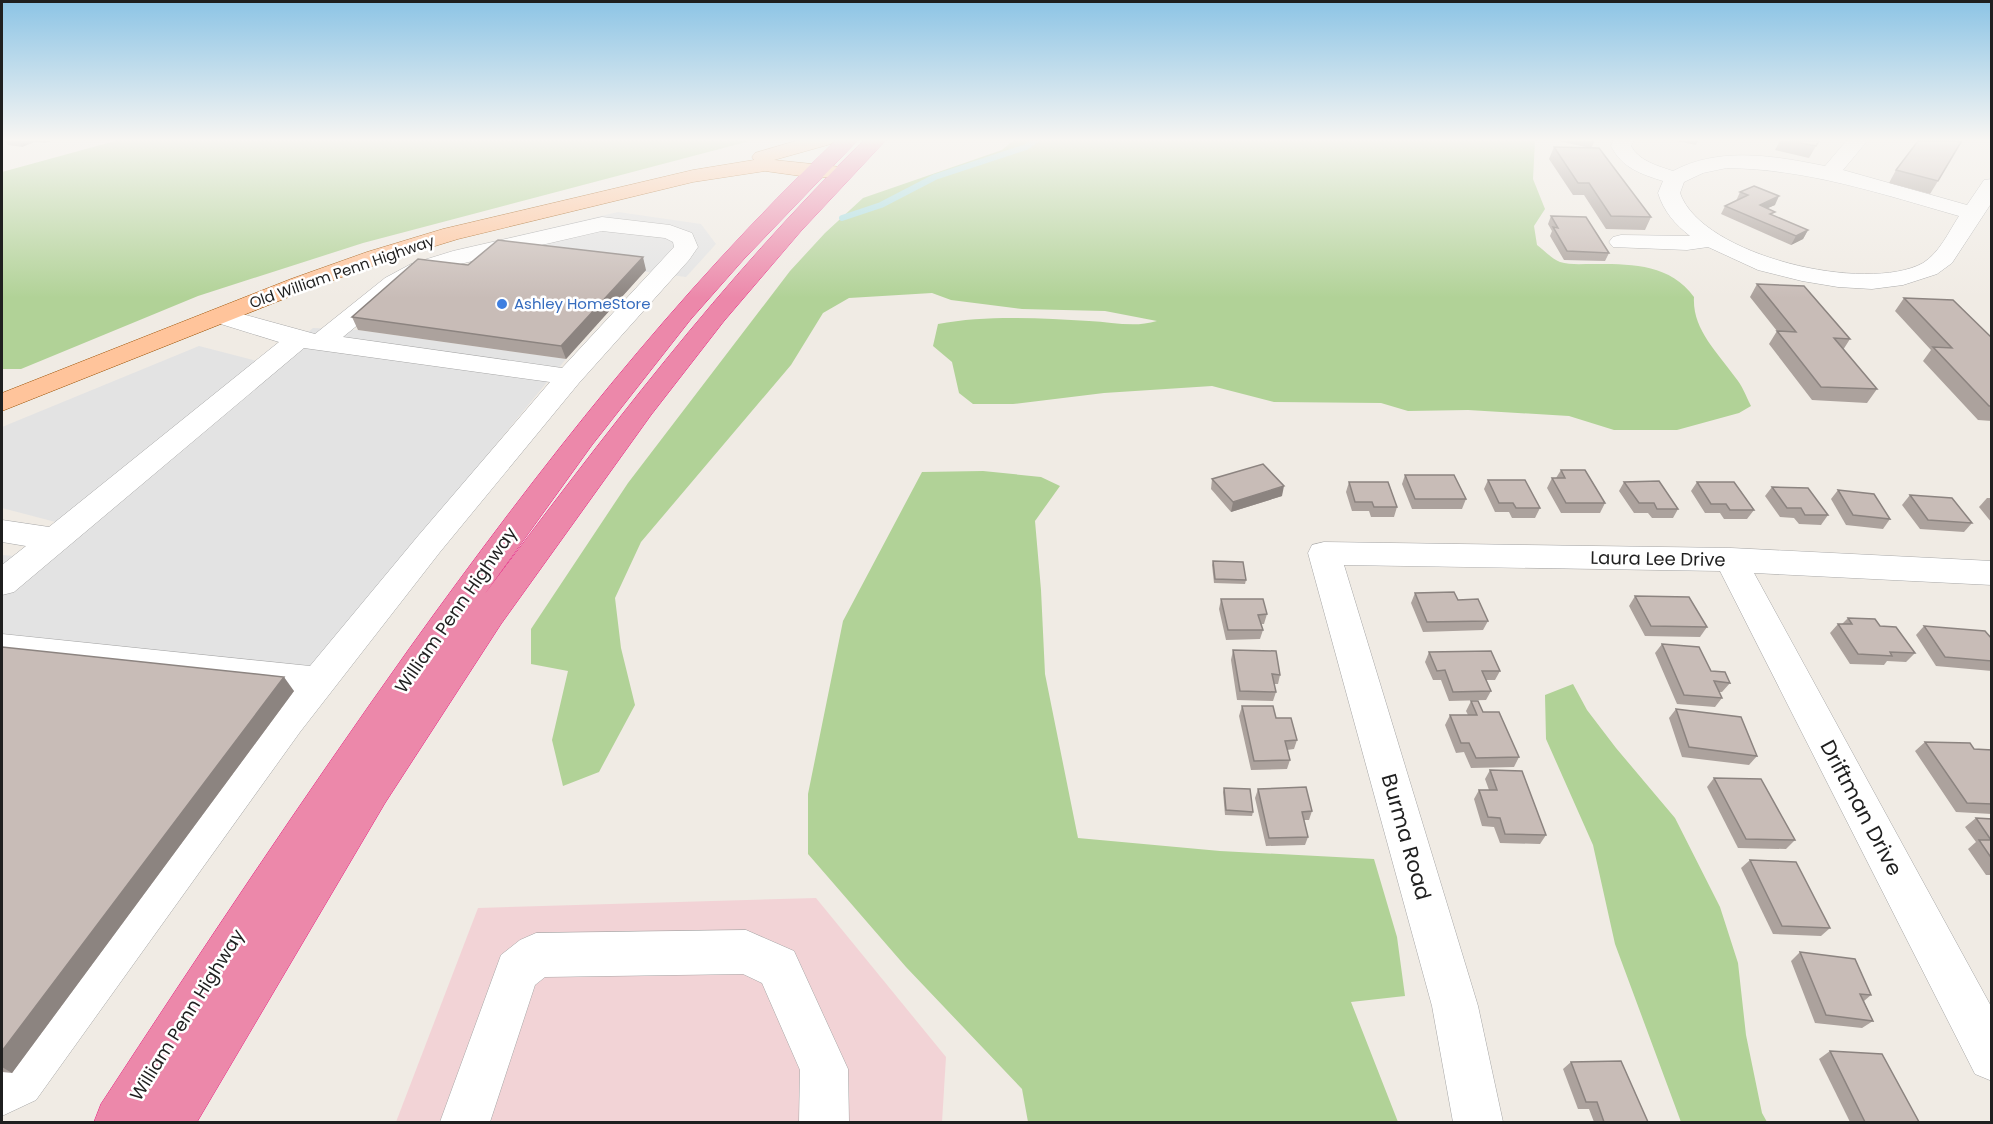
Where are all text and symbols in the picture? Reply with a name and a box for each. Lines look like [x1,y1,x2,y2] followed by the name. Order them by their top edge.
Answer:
[246,230,438,313] street label: Old William Penn Highway
[514,293,650,314] place label: Ashley HomeStore
[495,297,509,311] marker: Ashley HomeStore
[389,522,523,698] street label: William Penn Highway
[1590,545,1726,572] street label: Laura Lee Drive
[1813,735,1909,881] street label: Driftman Drive
[1375,770,1438,903] street label: Burma Road
[124,924,250,1105] street label: William Penn Highway

